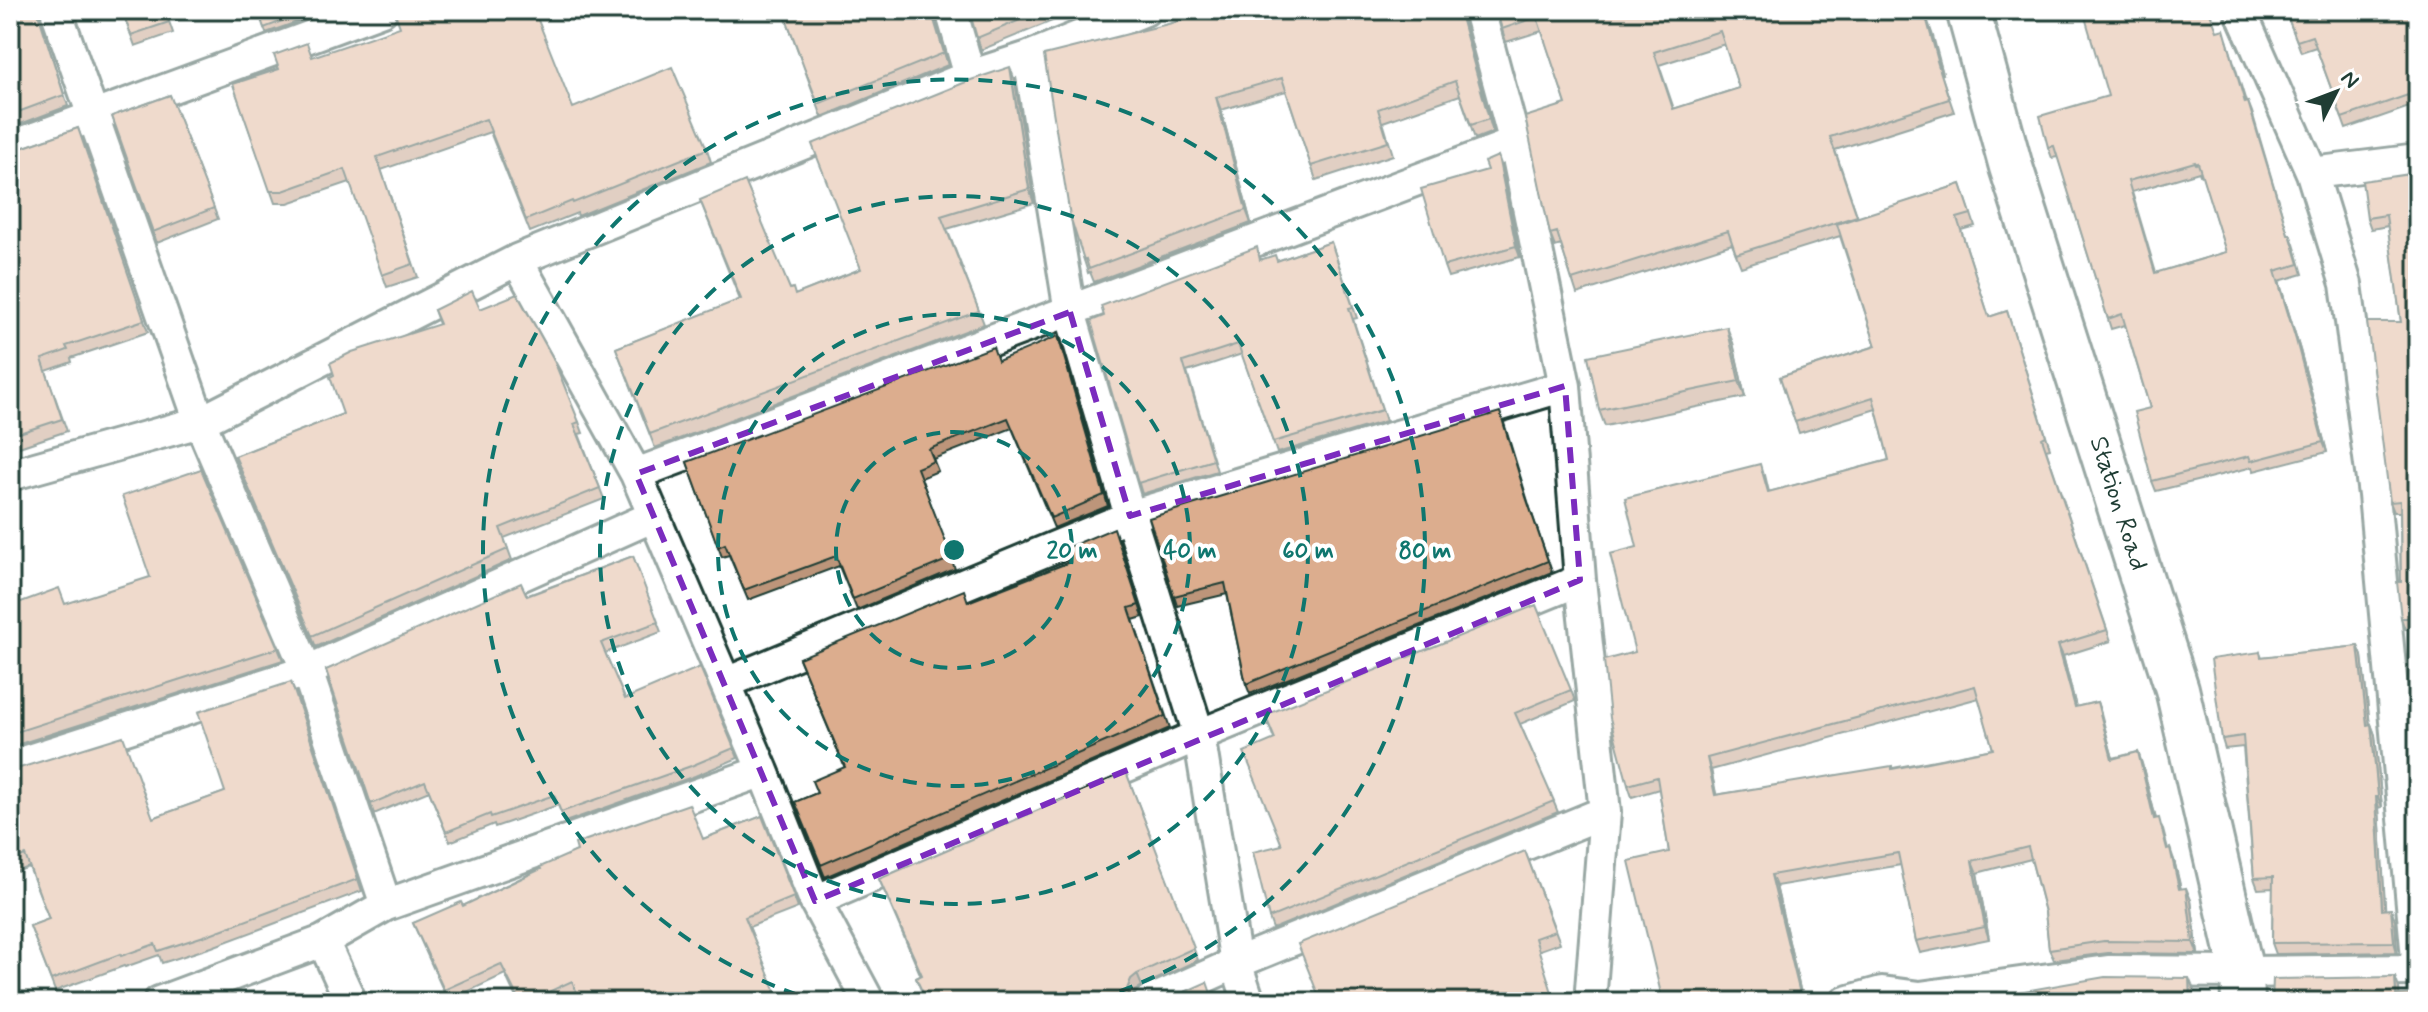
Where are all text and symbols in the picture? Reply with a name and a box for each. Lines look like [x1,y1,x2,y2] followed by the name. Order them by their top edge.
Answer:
[2296,52,2376,132] north arrow
[2334,65,2365,95] text: N
[2081,432,2155,575] street label: Station Road
[940,536,968,564] centre of rings
[1046,536,1098,567] text: 20 m
[1163,536,1217,567] text: 40 m
[1282,536,1334,567] text: 60 m
[1399,536,1451,567] text: 80 m

